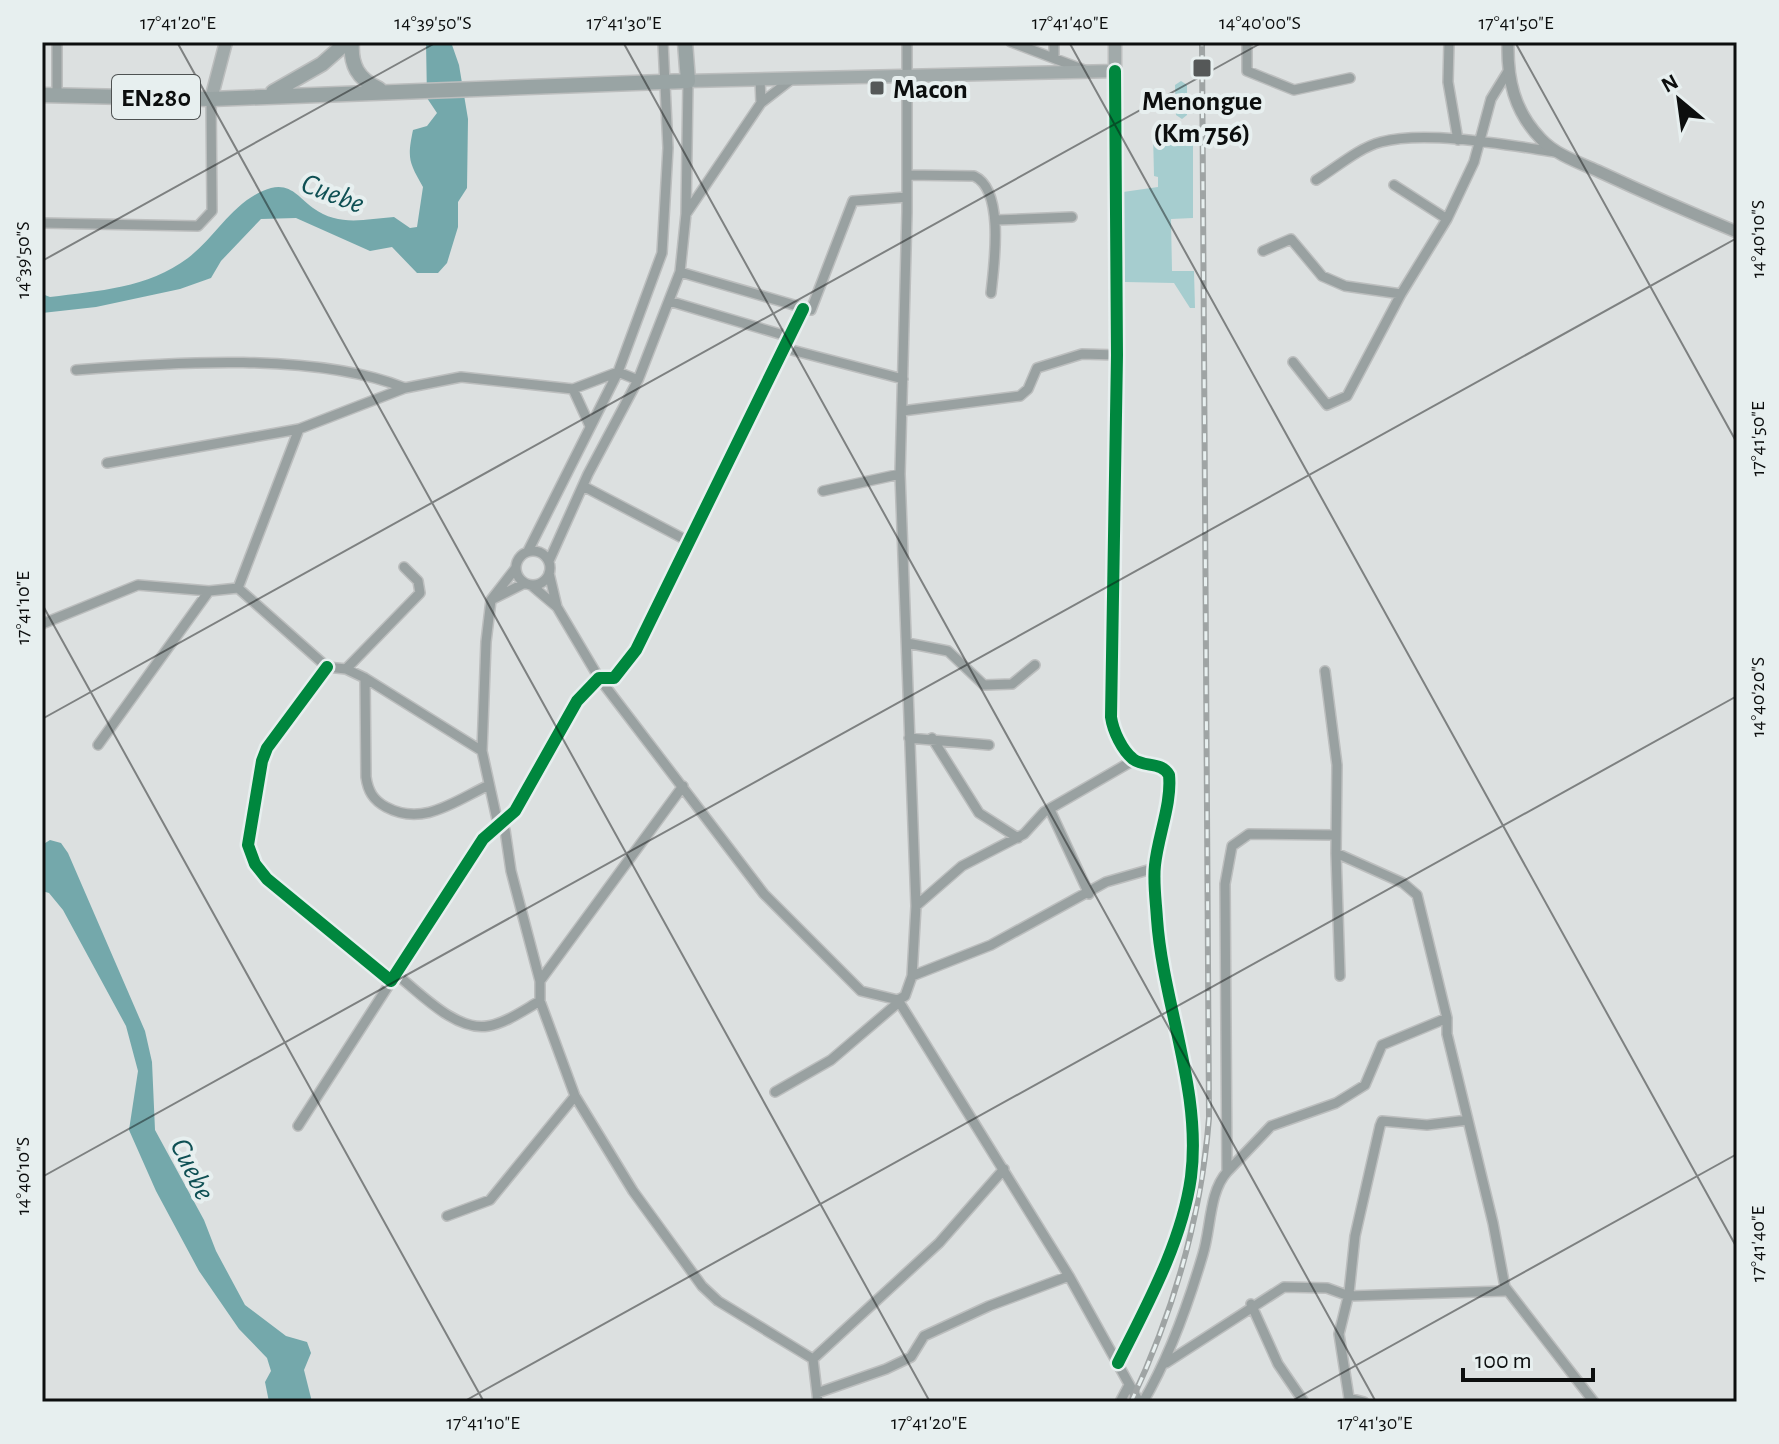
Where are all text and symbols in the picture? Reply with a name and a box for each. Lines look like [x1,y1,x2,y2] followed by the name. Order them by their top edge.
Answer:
[140,13,216,33] text: 17°41'20"E
[394,13,472,33] text: 14°39'50"S
[587,13,662,33] text: 17°41'30"E
[1032,13,1109,33] text: 17°41'40"E
[1219,13,1301,33] text: 14°40'00"S
[1478,13,1554,33] text: 17°41'50"E
[1191,57,1213,79] marker: Menongue (Km 756)
[1639,60,1719,140] north arrow
[1658,70,1682,97] text: N
[112,75,200,119] road number: EN280
[893,76,968,104] place label: Macon
[868,79,886,97] marker: Macon
[1142,88,1262,148] place label: Menongue (Km 756)
[297,168,368,220] water label: Cuebe
[1748,200,1768,278] text: 14°40'10"S
[13,221,33,299] text: 14°39'50"S
[1748,401,1768,477] text: 17°41'50"E
[13,571,33,645] text: 17°41'10"E
[1748,657,1768,737] text: 14°40'20"S
[164,1134,220,1205] water label: Cuebe
[13,1137,33,1215] text: 14°40'10"S
[1748,1205,1768,1282] text: 17°41'40"E
[1463,1332,1593,1382] scale bar
[1475,1349,1532,1373] text: 100 m
[446,1413,520,1433] text: 17°41'10"E
[891,1413,967,1433] text: 17°41'20"E
[1338,1413,1413,1433] text: 17°41'30"E

